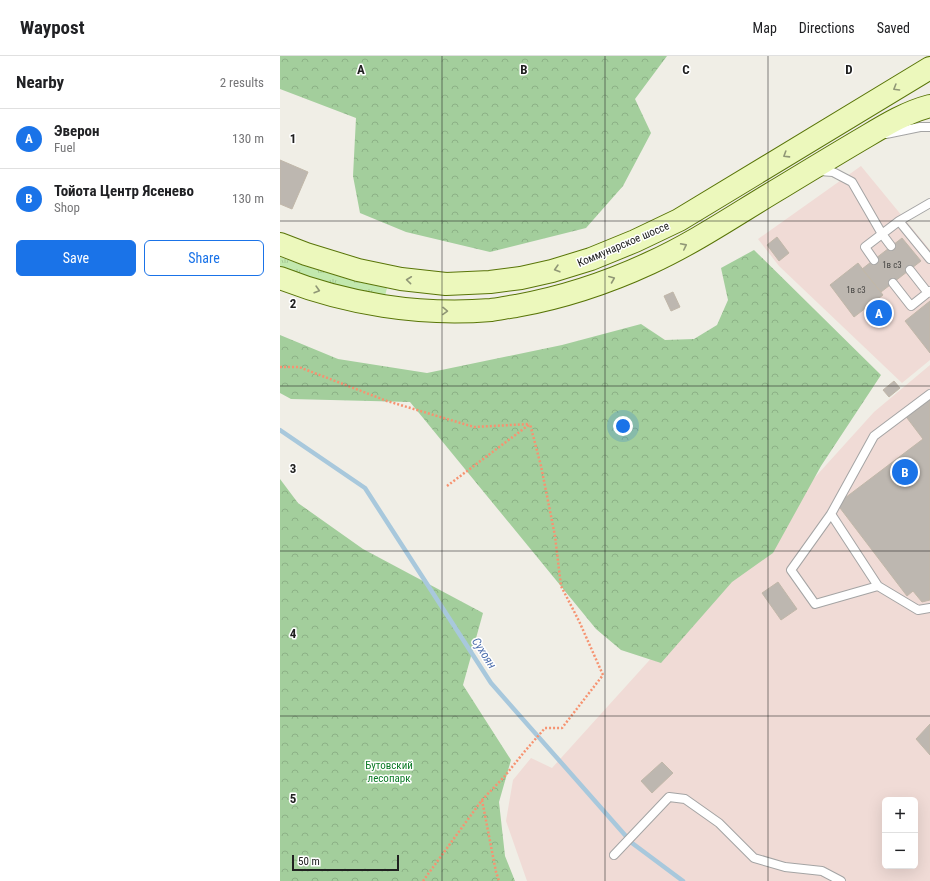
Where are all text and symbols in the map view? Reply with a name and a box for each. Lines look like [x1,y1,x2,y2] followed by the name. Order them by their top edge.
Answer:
[20,16,85,39] text: Waypost
[753,20,777,36] text: Map
[799,20,855,36] text: Directions
[877,20,910,36] text: Saved
[357,62,365,77] text: A
[520,62,528,77] text: B
[682,62,690,77] text: C
[845,62,853,77] text: D
[16,72,64,92] text: Nearby
[220,75,264,90] text: 2 results
[893,83,900,90] one-way arrow
[54,122,100,140] text: Эверон
[25,131,33,146] text: A
[232,131,264,146] text: 130 m
[290,131,296,146] text: 1
[54,140,75,155] text: Fuel
[783,151,790,158] one-way arrow
[54,182,194,200] text: Тойота Центр Ясенево
[25,191,33,206] text: B
[232,191,264,206] text: 130 m
[54,200,80,215] text: Shop
[575,219,671,270] street label: Коммунарское шоссе
[16,240,136,276] button: Save
[144,240,264,276] button: Share
[680,243,688,251] one-way arrow
[882,260,902,270] house number: 1в с3
[554,264,561,273] one-way arrow
[609,275,616,283] one-way arrow
[406,276,412,285] one-way arrow
[313,285,320,294] one-way arrow
[846,285,866,295] house number: 1в с3
[290,296,297,311] text: 2
[866,298,892,328] pin: A
[442,307,448,315] one-way arrow
[613,416,633,436] your location
[892,457,918,487] pin: B
[290,461,296,476] text: 3
[290,626,297,641] text: 4
[469,635,499,671] water label: Сухоян
[365,759,413,785] park label: Бутовский лесопарк
[290,791,297,806] text: 5
[882,797,918,869] map controls
[882,797,918,833] button: +
[882,833,918,869] button: −
[292,853,399,872] scale bar
[298,855,320,868] text: 50 m

